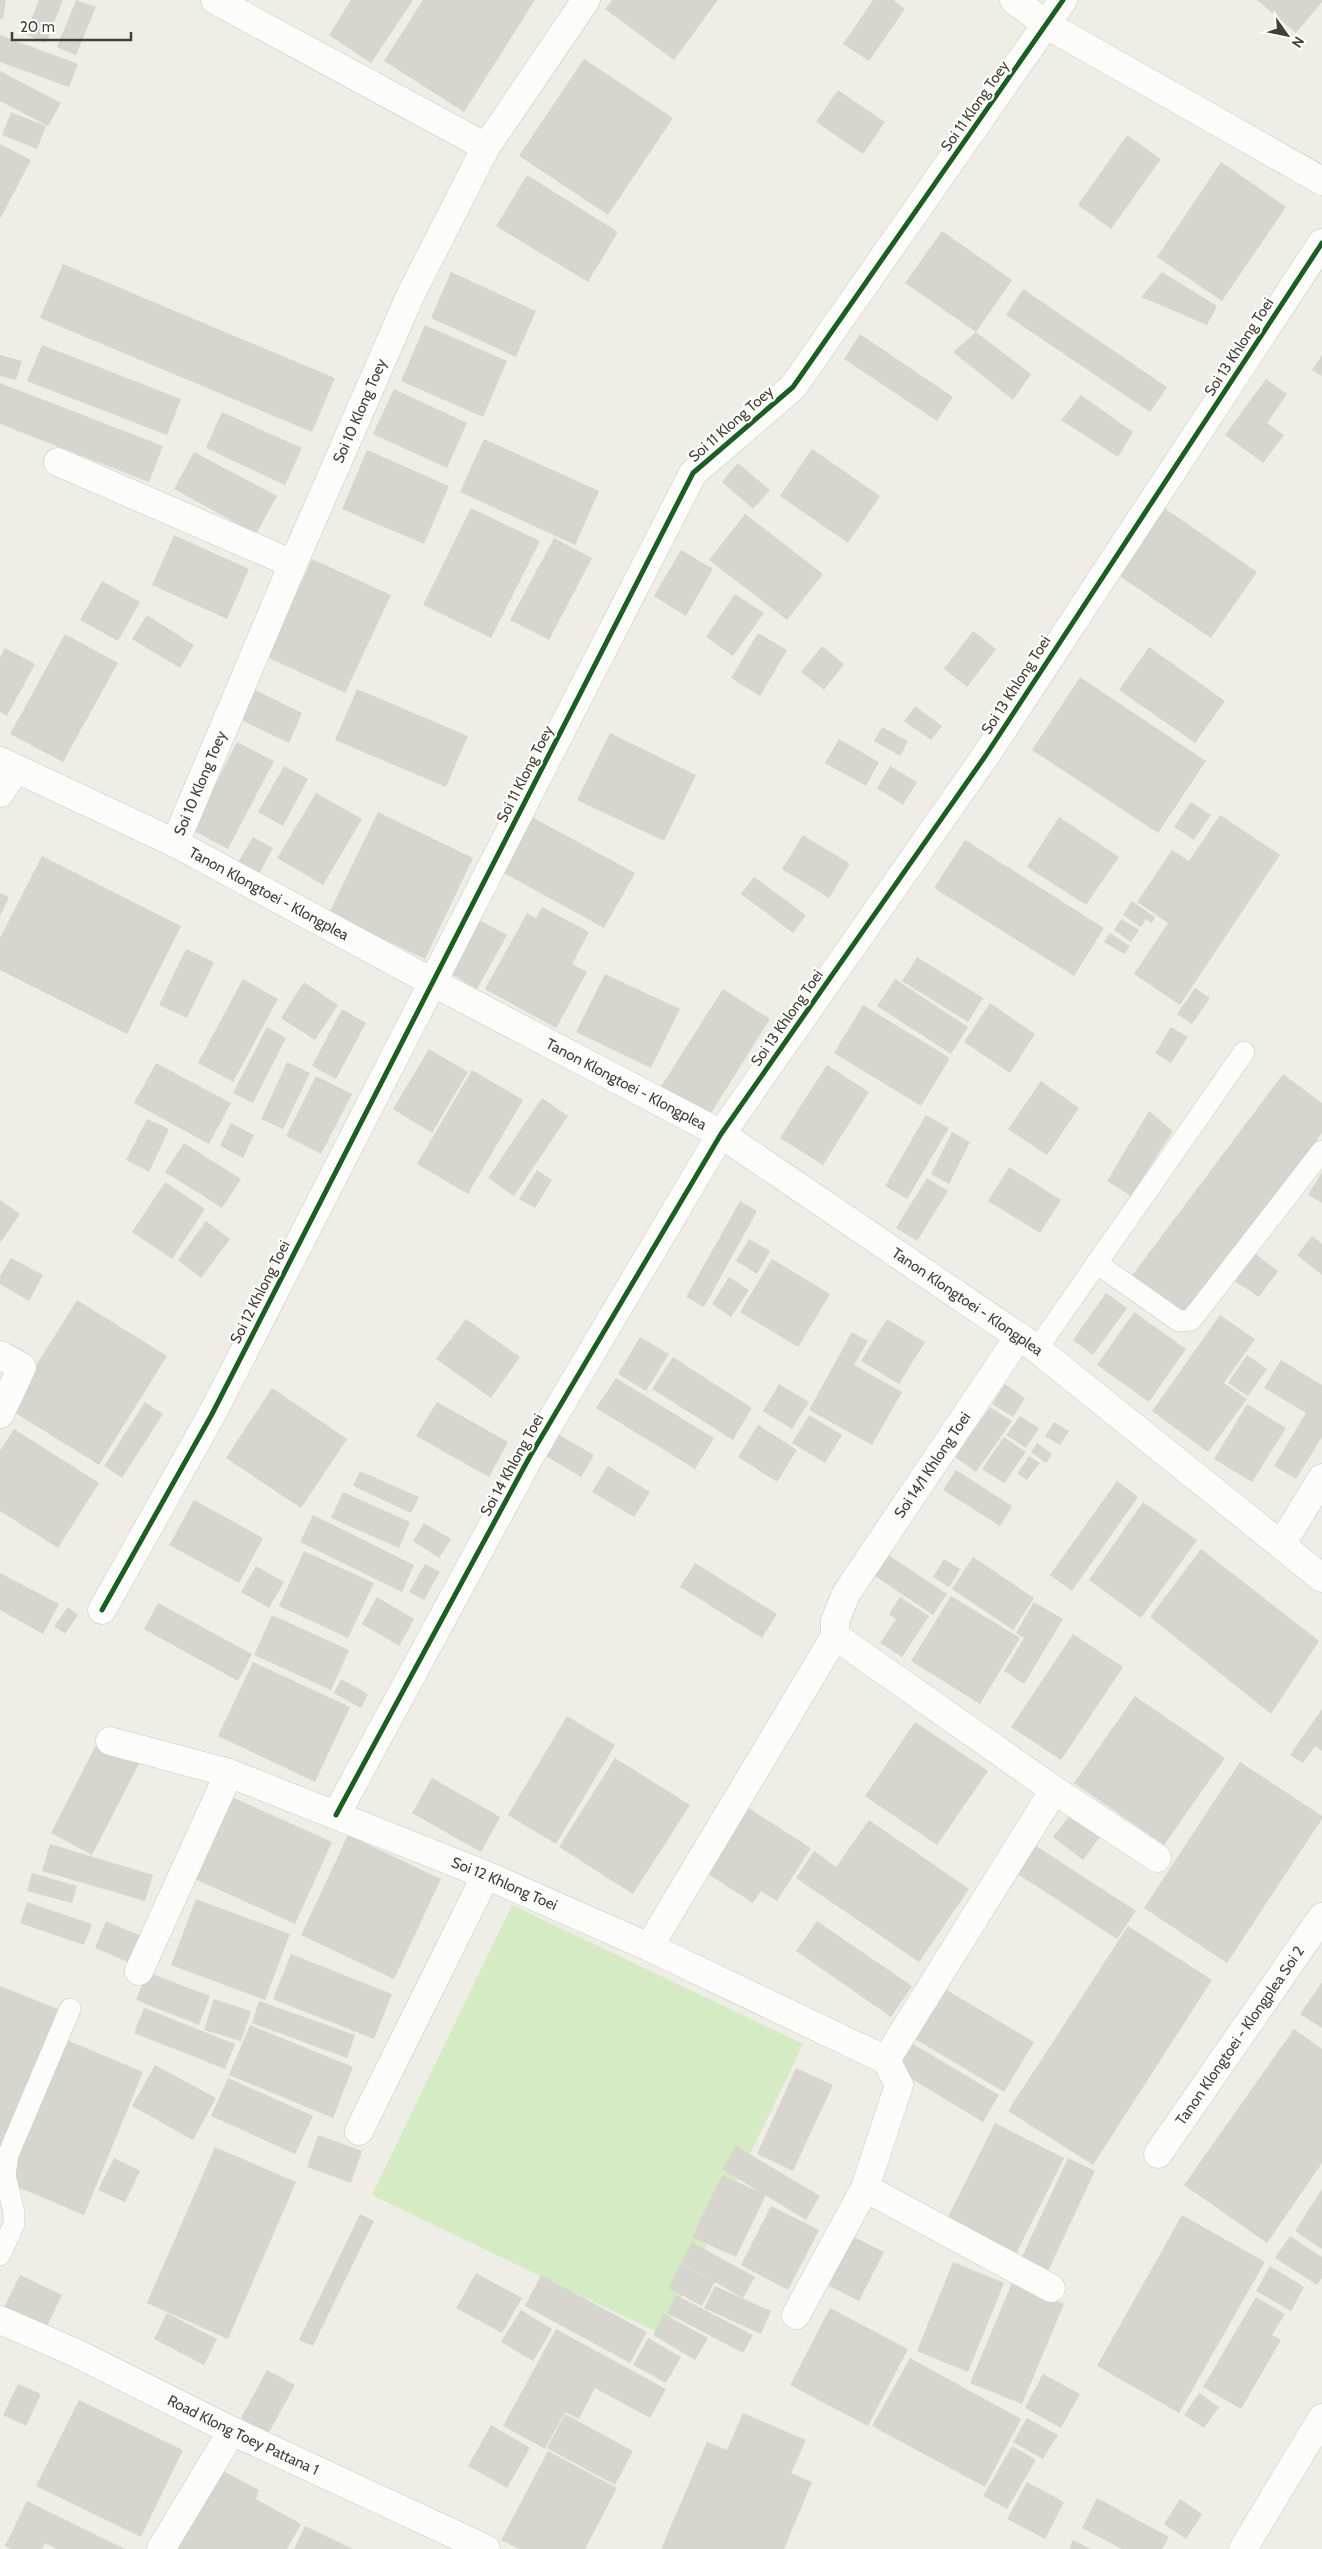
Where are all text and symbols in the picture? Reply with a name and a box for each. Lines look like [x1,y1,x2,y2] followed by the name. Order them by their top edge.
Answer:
[12,10,131,42] scale bar
[1262,10,1312,60] north arrow
[20,18,55,36] text: 20 m
[1288,33,1308,51] text: N
[937,57,1013,155] street label: Soi 11 Klong Toey
[1201,295,1277,399] street label: Soi 13 Khlong Toei
[329,356,391,466] street label: Soi 10 Klong Toey
[685,382,777,466] street label: Soi 11 Klong Toey
[978,633,1054,737] street label: Soi 13 Khlong Toei
[493,722,557,825] street label: Soi 11 Klong Toey
[170,728,231,838] street label: Soi 10 Klong Toey
[186,843,353,945] street label: Tanon Klongtoei - Klongplea
[747,966,827,1070] street label: Soi 13 Khlong Toei
[543,1035,710,1134] street label: Tanon Klongtoei - Klongplea
[226,1237,294,1347] street label: Soi 12 Khlong Toei
[888,1244,1047,1360] street label: Tanon Klongtoei - Klongplea
[890,1409,974,1522] street label: Soi 14/1 Khlong Toei
[476,1411,548,1519] street label: Soi 14 Khlong Toei
[449,1853,560,1914] street label: Soi 12 Khlong Toei
[1172,1943,1308,2129] street label: Tanon Klongtoei - Klongplea Soi 2
[164,2391,322,2479] street label: Road Klong Toey Pattana 1

